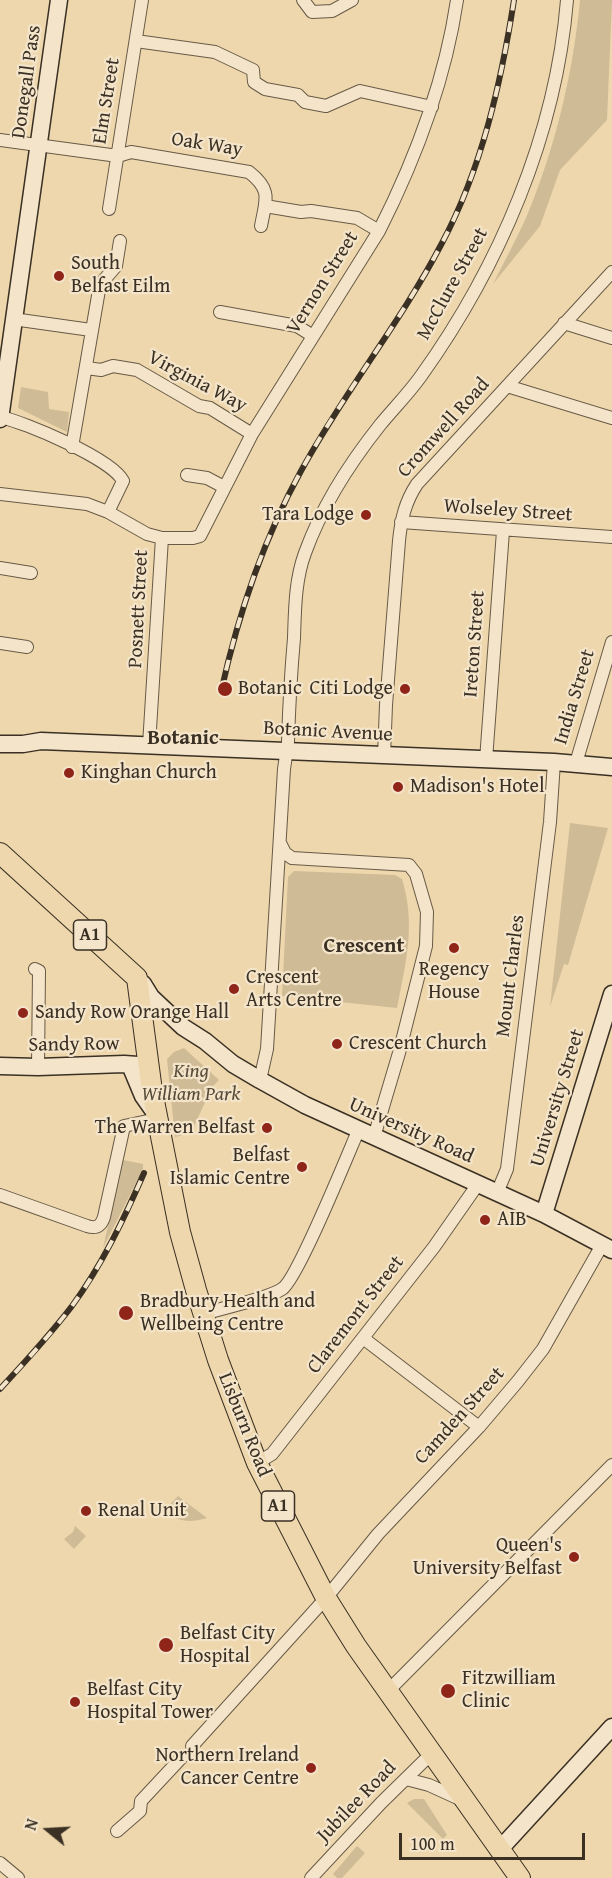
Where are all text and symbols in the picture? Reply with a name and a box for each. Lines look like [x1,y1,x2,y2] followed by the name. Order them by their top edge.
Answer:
[7,24,47,140] street label: Donegall Pass
[88,56,126,146] street label: Elm Street
[170,128,244,162] street label: Oak Way
[412,224,494,344] street label: McClure Street
[282,227,364,339] street label: Vernon Street
[71,252,170,299] place label: South Belfast Eilm
[52,269,66,283] marker: South Belfast Eilm
[143,346,251,418] street label: Virginia Way
[393,373,495,483] street label: Cromwell Road
[443,495,573,527] street label: Wolseley Street
[262,503,354,527] place label: Tara Lodge
[359,508,373,522] marker: Tara Lodge
[124,549,154,669] street label: Posnett Street
[459,590,491,698] street label: Ireton Street
[549,647,601,747] street label: India Street
[238,677,302,701] place label: Botanic
[309,677,393,701] place label: Citi Lodge
[216,680,234,698] marker: Botanic
[398,682,412,696] marker: Citi Lodge
[263,717,393,747] street label: Botanic Avenue
[147,726,219,752] district label: Botanic
[81,761,217,785] place label: Kinghan Church
[62,766,76,780] marker: Kinghan Church
[410,775,545,799] place label: Madison's Hotel
[391,780,405,794] marker: Madison's Hotel
[492,914,530,1038] street label: Mount Charles
[74,920,106,950] road number: A1
[324,934,404,960] district label: Crescent
[447,941,461,955] marker: Regency House
[419,958,489,1005] place label: Regency House
[246,966,342,1013] place label: Crescent Arts Centre
[227,982,241,996] marker: Crescent Arts Centre
[35,1001,229,1025] place label: Sandy Row Orange Hall
[16,1006,30,1020] marker: Sandy Row Orange Hall
[526,1026,590,1170] street label: University Street
[28,1032,120,1058] street label: Sandy Row
[349,1032,487,1056] place label: Crescent Church
[330,1037,344,1051] marker: Crescent Church
[142,1060,240,1107] park label: King William Park
[345,1093,477,1169] street label: University Road
[95,1116,255,1140] place label: The Warren Belfast
[260,1121,274,1135] marker: The Warren Belfast
[170,1144,290,1191] place label: Belfast Islamic Centre
[295,1160,309,1174] marker: Belfast Islamic Centre
[497,1208,527,1232] place label: AIB
[478,1213,492,1227] marker: AIB
[302,1251,410,1379] street label: Claremont Street
[140,1290,315,1337] place label: Bradbury Health and Wellbeing Centre
[117,1304,135,1322] marker: Bradbury Health and Wellbeing Centre
[410,1362,510,1470] street label: Camden Street
[212,1369,276,1481] street label: Lisburn Road
[262,1491,294,1521] road number: A1
[98,1499,187,1523] place label: Renal Unit
[79,1504,93,1518] marker: Renal Unit
[413,1534,562,1581] place label: Queen's University Belfast
[567,1550,581,1564] marker: Queen's University Belfast
[180,1622,275,1669] place label: Belfast City Hospital
[157,1636,175,1654] marker: Belfast City Hospital
[462,1667,556,1714] place label: Fitzwilliam Clinic
[87,1678,213,1725] place label: Belfast City Hospital Tower
[439,1682,457,1700] marker: Fitzwilliam Clinic
[68,1695,82,1709] marker: Belfast City Hospital Tower
[155,1744,299,1791] place label: Northern Ireland Cancer Centre
[312,1756,402,1848] street label: Jubilee Road
[304,1761,318,1775] marker: Northern Ireland Cancer Centre
[18,1800,78,1860] north arrow
[18,1816,44,1833] text: N
[402,1821,588,1859] scale bar
[410,1830,455,1857] text: 100 m

